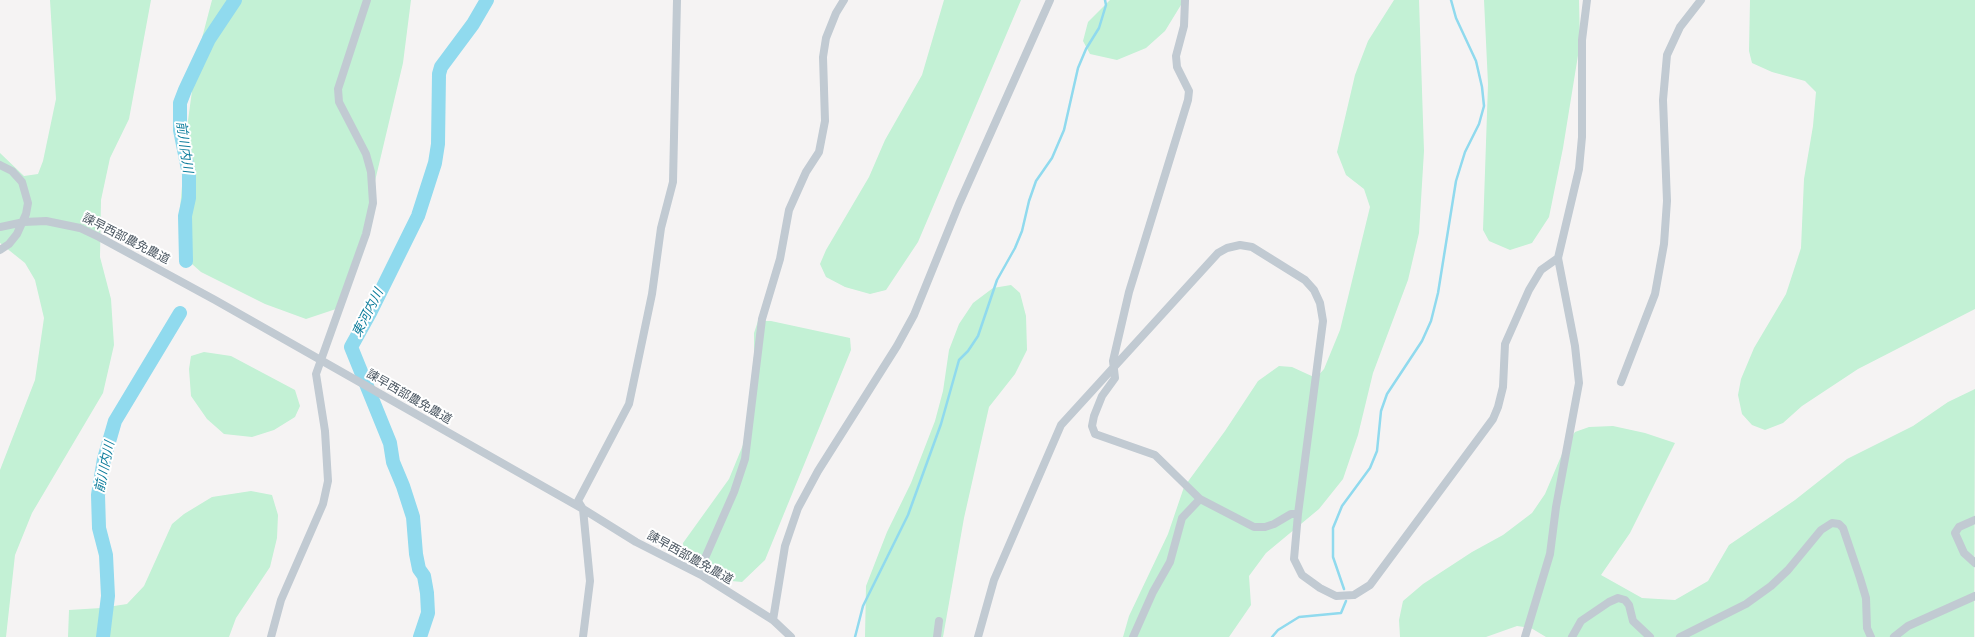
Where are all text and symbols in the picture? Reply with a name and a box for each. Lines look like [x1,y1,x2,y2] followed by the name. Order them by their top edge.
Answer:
[173,120,195,174] water label: 前川内川
[80,211,172,267] street label: 諫早西部農免農道
[349,286,387,340] water label: 東河内川
[364,367,454,427] street label: 諫早西部農免農道
[92,440,118,494] water label: 前川内川
[645,528,735,588] street label: 諫早西部農免農道

